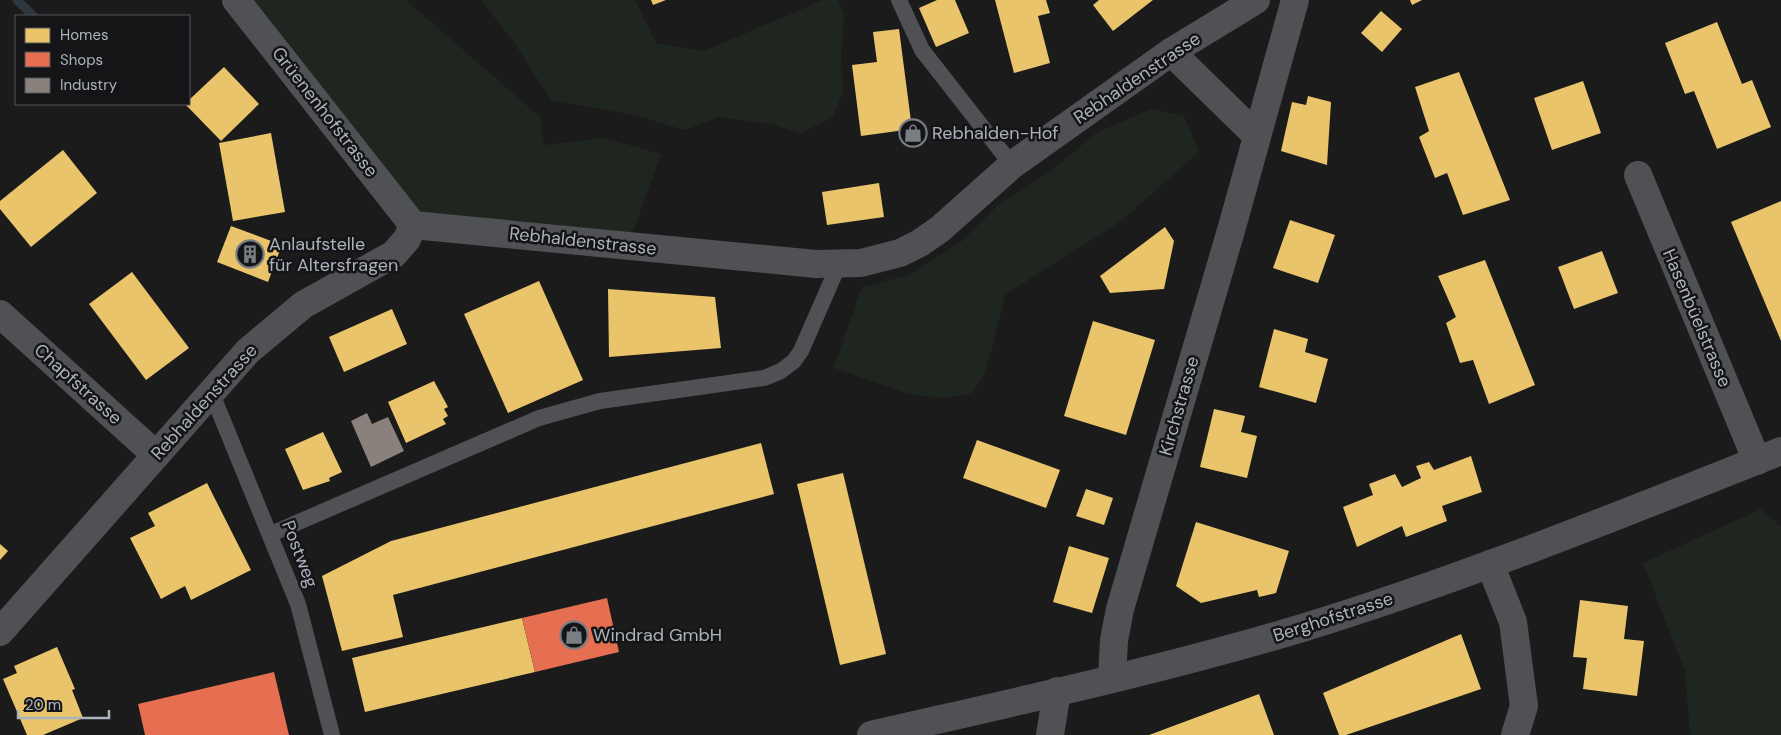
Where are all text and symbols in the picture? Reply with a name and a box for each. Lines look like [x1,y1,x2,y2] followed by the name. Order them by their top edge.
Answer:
[15,15,190,105] legend
[60,25,109,45] text: Homes
[1069,27,1205,129] street label: Rebhaldenstrasse
[267,42,383,182] street label: Grüenenhofstrasse
[60,50,103,70] text: Shops
[60,75,118,95] text: Industry
[898,118,928,148] shop icon: Rebhalden-Hof
[932,121,1058,145] place label: Rebhalden-Hof
[508,221,658,261] street label: Rebhaldenstrasse
[269,232,398,277] place label: Anlaufstelle für Altersfragen
[235,239,265,269] building icon: Anlaufstelle für Altersfragen
[1657,245,1737,391] street label: Hasenbüelstrasse
[29,338,127,430] street label: Chapfstrasse
[146,339,262,465] street label: Rebhaldenstrasse
[1153,354,1205,458] street label: Kirchstrasse
[276,517,324,591] street label: Postweg
[1270,586,1396,648] street label: Berghofstrasse
[559,620,589,650] shop icon: Windrad GmbH
[593,623,722,647] place label: Windrad GmbH
[18,688,109,720] scale bar
[25,695,61,715] text: 20 m

